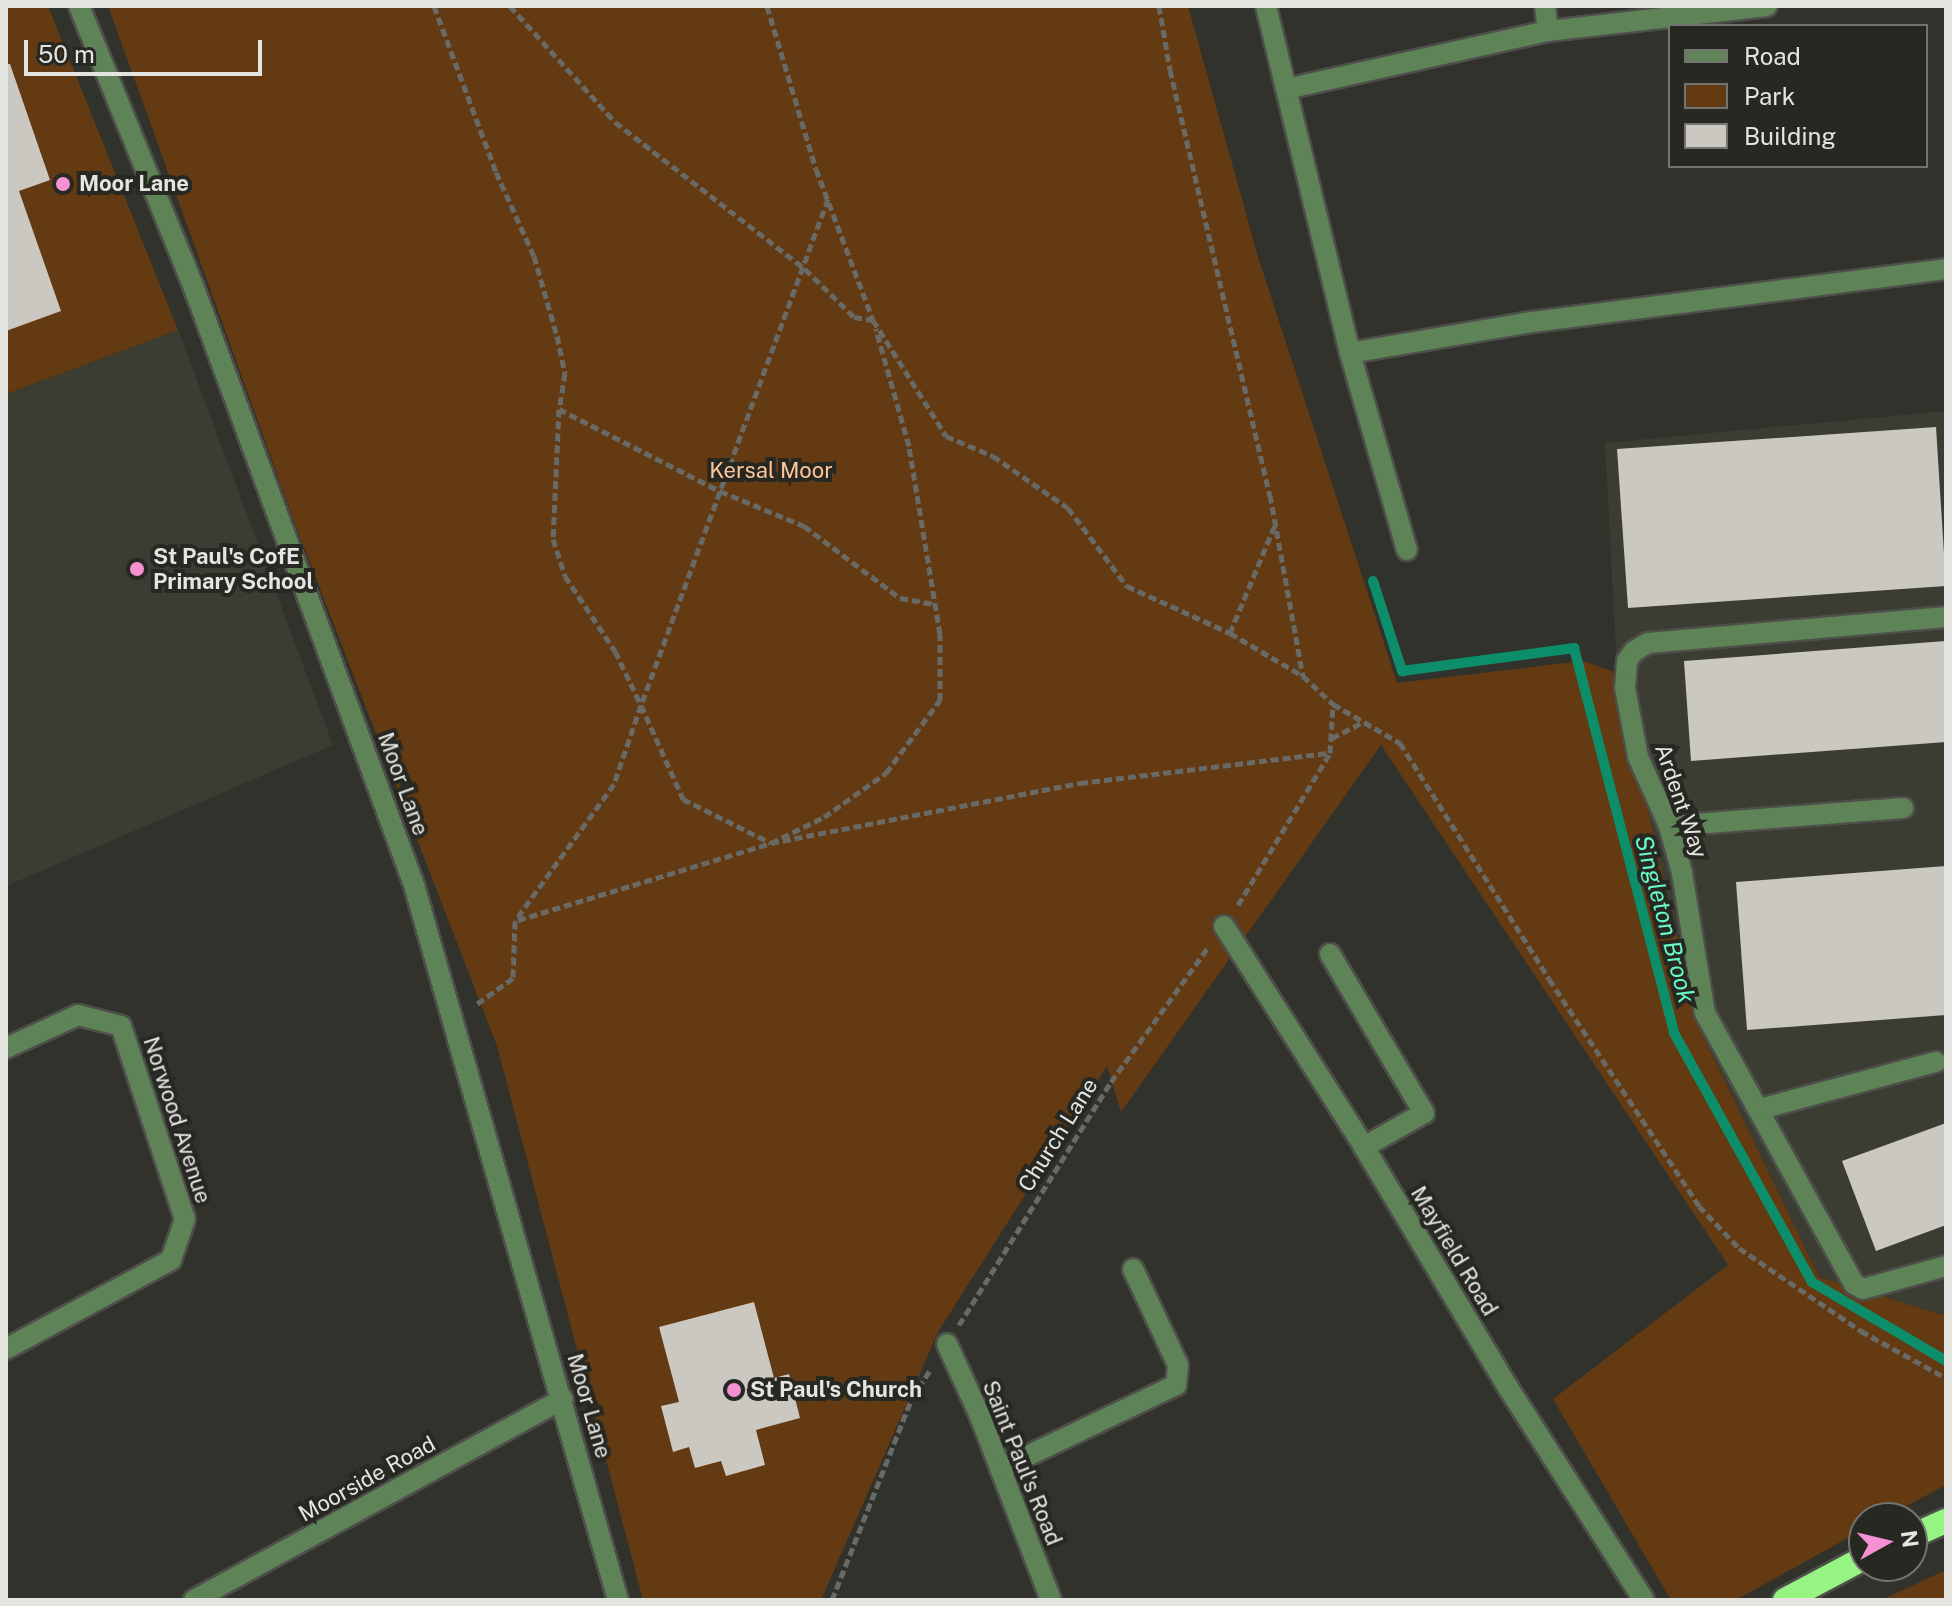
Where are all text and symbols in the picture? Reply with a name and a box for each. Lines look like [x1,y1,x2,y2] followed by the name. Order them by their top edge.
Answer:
[28,24,266,74] scale bar
[1668,24,1928,168] legend
[38,40,95,68] text: 50 m
[1744,42,1801,70] text: Road
[1744,82,1795,110] text: Park
[1744,122,1836,150] text: Building
[79,171,189,197] place label: Moor Lane
[54,175,72,193] marker: Moor Lane
[709,458,833,484] park label: Kersal Moor
[153,543,314,594] place label: St Paul's CofE Primary School
[128,560,146,578] marker: St Paul's CofE Primary School
[372,729,434,839] street label: Moor Lane
[1649,740,1713,862] street label: Ardent Way
[1629,832,1701,1006] water label: Singleton Brook
[138,1033,216,1207] street label: Norwood Avenue
[1013,1073,1103,1197] street label: Church Lane
[1405,1181,1503,1321] street label: Mayfield Road
[561,1351,617,1461] street label: Moor Lane
[750,1377,922,1403] place label: St Paul's Church
[977,1377,1067,1549] street label: Saint Paul's Road
[725,1381,743,1399] marker: St Paul's Church
[294,1431,440,1527] street label: Moorside Road
[1848,1502,1928,1582] north arrow
[1896,1529,1924,1549] text: N

